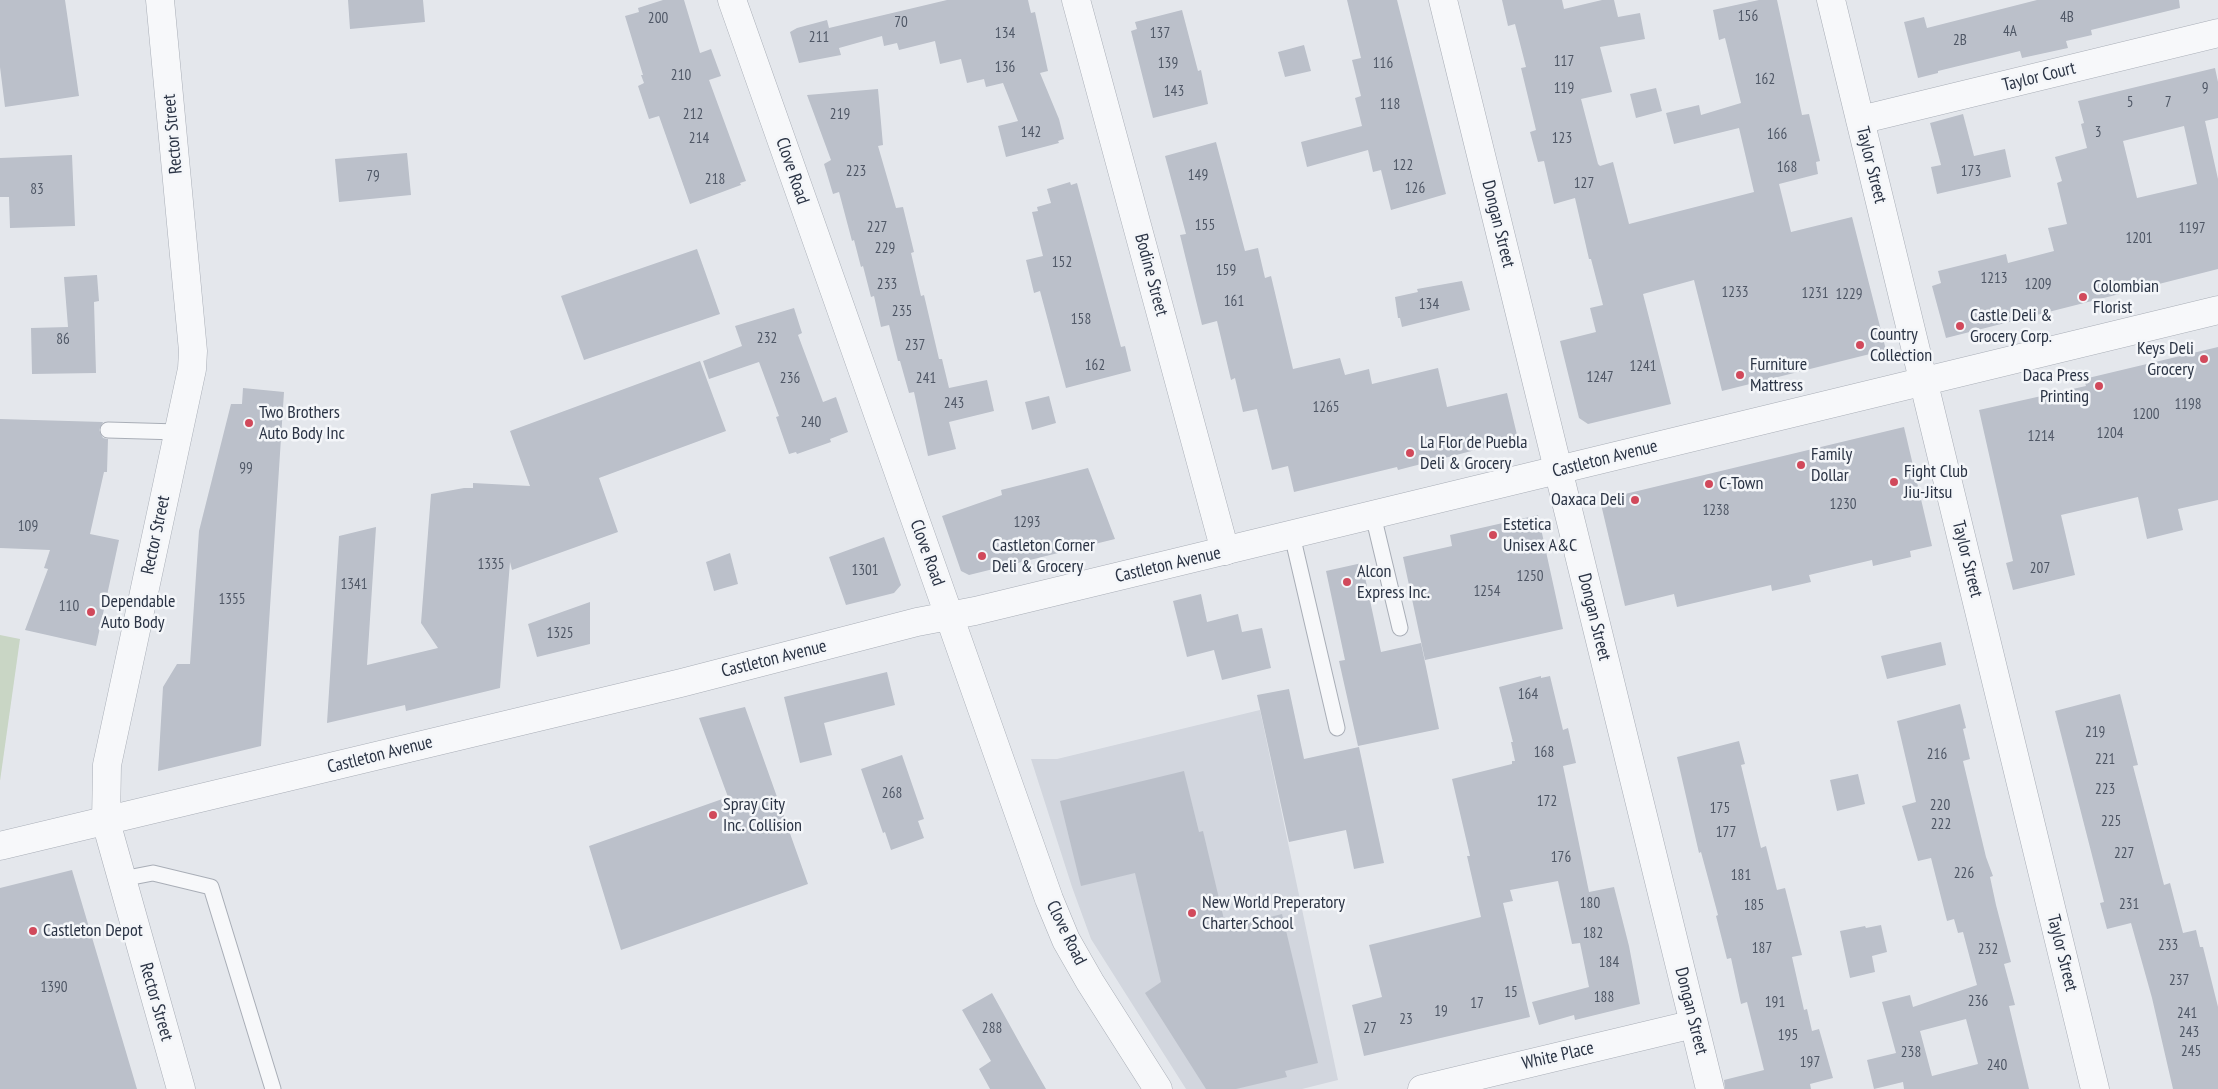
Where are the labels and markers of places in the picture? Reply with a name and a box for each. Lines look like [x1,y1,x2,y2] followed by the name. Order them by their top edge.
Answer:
[2093,276,2159,318] place label: Colombian Florist
[2077,291,2089,303] marker: Colombian Florist
[1970,305,2052,348] place label: Castle Deli & Grocery Corp.
[1954,320,1966,332] marker: Castle Deli & Grocery Corp.
[1870,324,1932,366] place label: Country Collection
[2137,338,2194,380] place label: Keys Deli Grocery
[1854,339,1866,351] marker: Country Collection
[2198,353,2210,365] marker: Keys Deli Grocery
[1750,354,1807,396] place label: Furniture Mattress
[2023,365,2089,408] place label: Daca Press Printing
[1734,369,1746,381] marker: Furniture Mattress
[2093,380,2105,392] marker: Daca Press Printing
[259,402,345,444] place label: Two Brothers Auto Body Inc
[243,417,255,429] marker: Two Brothers Auto Body Inc
[1420,432,1528,474] place label: La Flor de Puebla Deli & Grocery
[1811,444,1852,486] place label: Family Dollar
[1404,447,1416,459] marker: La Flor de Puebla Deli & Grocery
[1795,459,1807,471] marker: Family Dollar
[1904,461,1968,504] place label: Fight Club Jiu-Jitsu
[1719,473,1763,495] place label: C-Town
[1888,476,1900,488] marker: Fight Club Jiu-Jitsu
[1703,478,1715,490] marker: C-Town
[1551,489,1625,511] place label: Oaxaca Deli
[1629,494,1641,506] marker: Oaxaca Deli
[1503,514,1577,556] place label: Estetica Unisex A&C
[1487,529,1499,541] marker: Estetica Unisex A&C
[992,535,1095,578] place label: Castleton Corner Deli & Grocery
[976,550,988,562] marker: Castleton Corner Deli & Grocery
[1357,561,1430,604] place label: Alcon Express Inc.
[1341,576,1353,588] marker: Alcon Express Inc.
[101,591,175,634] place label: Dependable Auto Body
[85,606,97,618] marker: Dependable Auto Body
[723,794,802,836] place label: Spray City Inc. Collision
[707,809,719,821] marker: Spray City Inc. Collision
[1202,892,1345,934] place label: New World Preperatory Charter School
[1186,907,1198,919] marker: New World Preperatory Charter School
[43,920,143,942] place label: Castleton Depot
[27,925,39,937] marker: Castleton Depot

